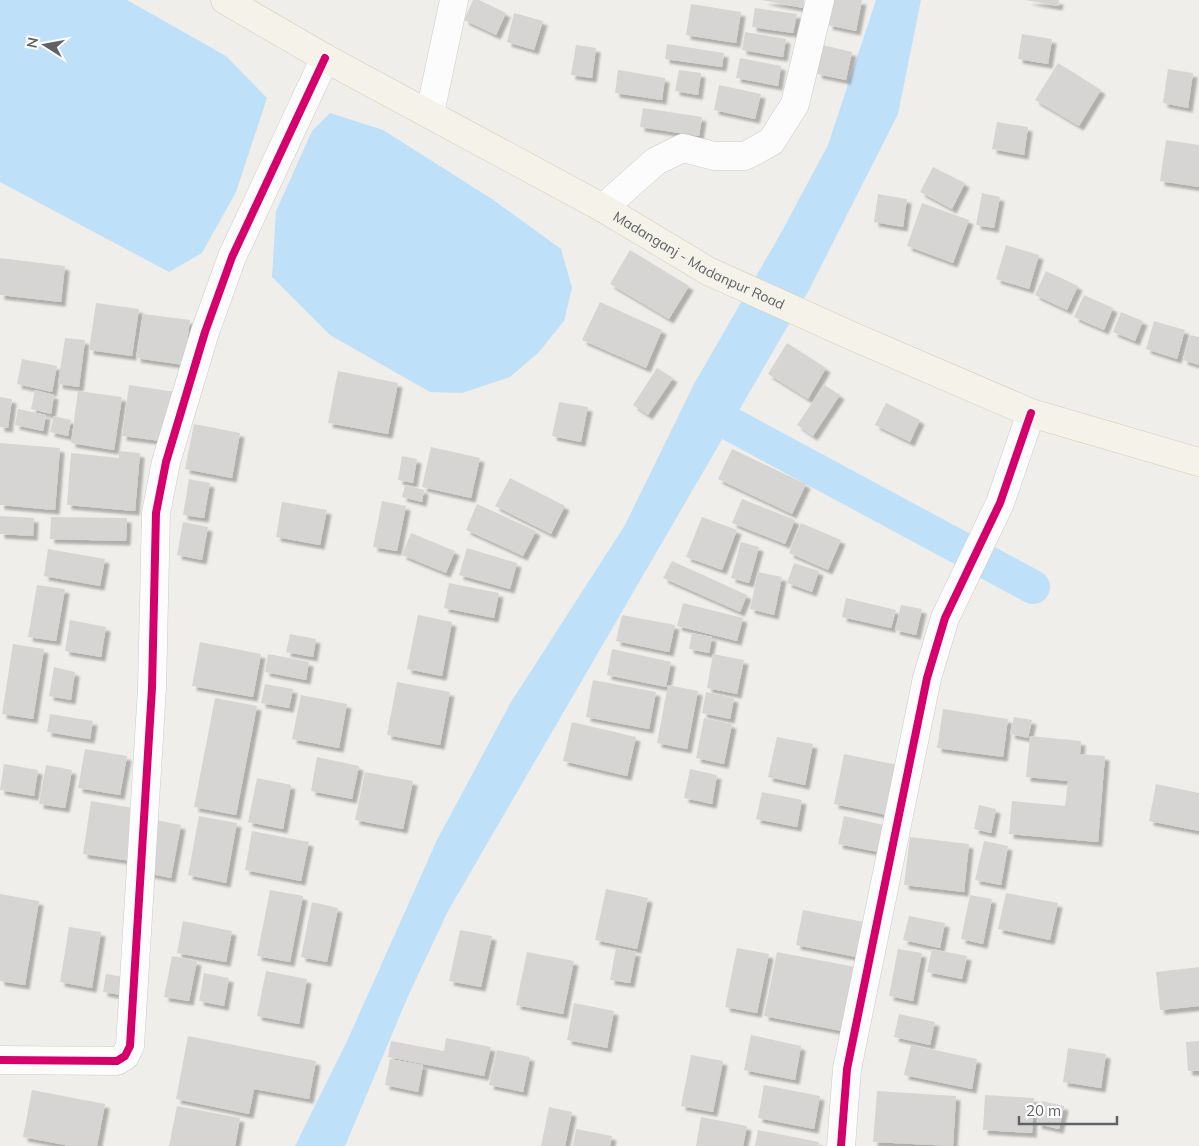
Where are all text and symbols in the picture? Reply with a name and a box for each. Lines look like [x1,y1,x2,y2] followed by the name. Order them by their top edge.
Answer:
[20,20,70,70] north arrow
[22,36,42,49] text: N
[610,207,788,313] street label: Madanganj - Madanpur Road
[1019,1094,1116,1126] scale bar
[1026,1101,1061,1120] text: 20 m

